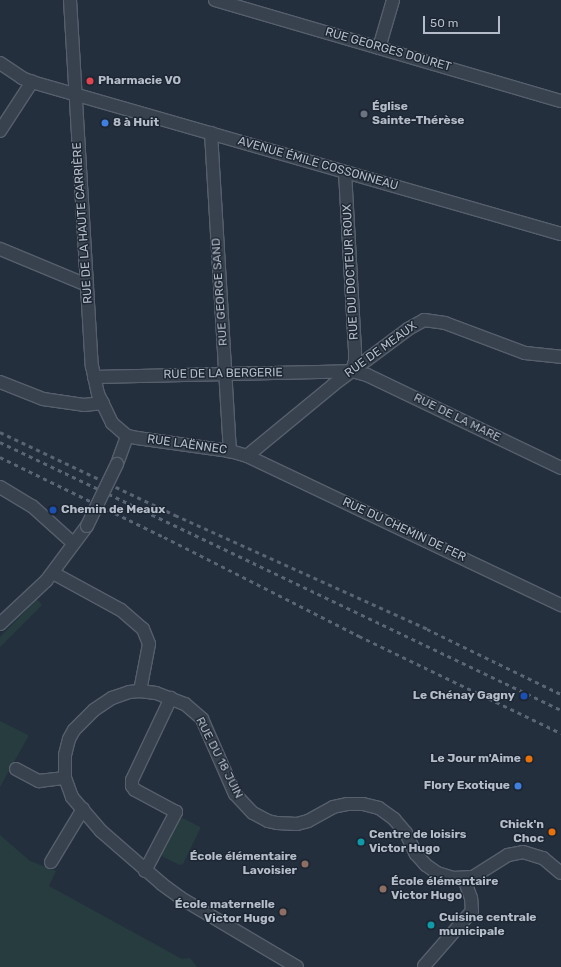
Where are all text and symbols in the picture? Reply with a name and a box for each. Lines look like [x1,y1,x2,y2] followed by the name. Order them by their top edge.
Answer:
[425,8,502,34] scale bar
[430,16,458,30] text: 50 m
[323,25,453,75] street label: RUE GEORGES DOURET
[98,74,181,88] place label: Pharmacie VO
[85,76,95,86] marker: Pharmacie VO
[372,100,464,128] place label: Église Sainte-Thérèse
[359,109,369,119] marker: Église Sainte-Thérèse
[113,116,159,130] place label: 8 à Huit
[100,118,110,128] marker: 8 à Huit
[236,134,400,194] street label: AVENUE ÉMILE COSSONNEAU
[70,142,96,304] street label: RUE DE LA HAUTE CARRIÈRE
[340,204,362,340] street label: RUE DU DOCTEUR ROUX
[209,238,231,346] street label: RUE GEORGE SAND
[342,319,420,381] street label: RUE DE MEAUX
[163,366,283,382] street label: RUE DE LA BERGERIE
[411,391,503,445] street label: RUE DE LA MARE
[146,432,228,458] street label: RUE LAËNNEC
[340,495,468,565] street label: RUE DU CHEMIN DE FER
[61,503,165,517] place label: Chemin de Meaux
[48,505,58,515] marker: Chemin de Meaux
[413,689,515,703] place label: Le Chénay Gagny
[518,690,530,702] marker: Le Chénay Gagny
[192,715,246,801] street label: RUE DU 18 JUIN
[430,752,521,766] place label: Le Jour m'Aime
[524,754,534,764] marker: Le Jour m'Aime
[423,779,510,793] place label: Flory Exotique
[513,781,523,791] marker: Flory Exotique
[500,818,544,846] place label: Chick'n Choc
[547,827,557,837] marker: Chick'n Choc
[369,828,466,856] place label: Centre de loisirs Victor Hugo
[356,837,366,847] marker: Centre de loisirs Victor Hugo
[190,850,297,878] place label: École élémentaire Lavoisier
[300,859,310,869] marker: École élémentaire Lavoisier
[391,875,498,903] place label: École élémentaire Victor Hugo
[378,884,388,894] marker: École élémentaire Victor Hugo
[175,898,275,926] place label: École maternelle Victor Hugo
[278,907,288,917] marker: École maternelle Victor Hugo
[439,911,536,939] place label: Cuisine centrale municipale
[426,920,436,930] marker: Cuisine centrale municipale

